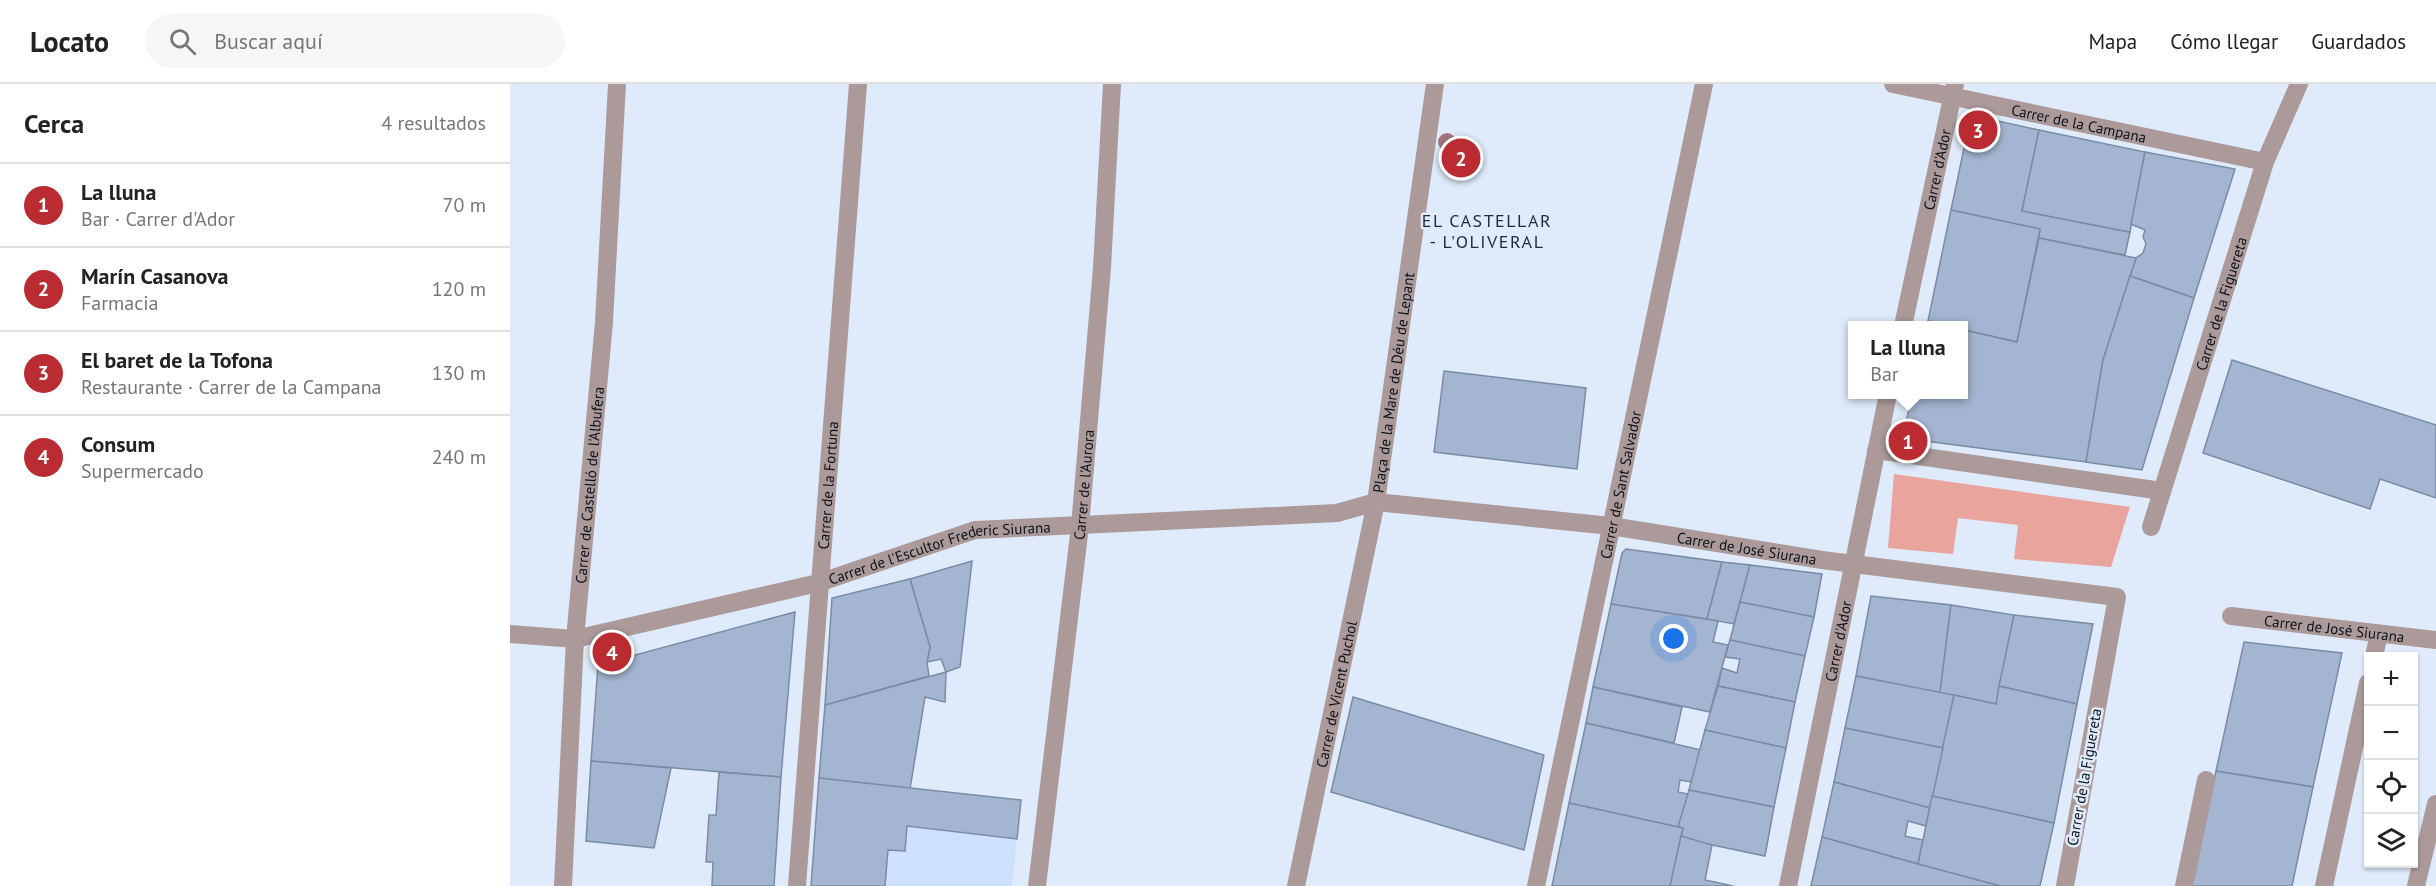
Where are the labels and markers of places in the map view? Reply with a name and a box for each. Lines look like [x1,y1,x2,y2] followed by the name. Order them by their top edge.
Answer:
[1958,108,1998,152] pin: 3
[1442,136,1480,181] pin: 2
[1888,418,1928,464] pin: 1
[592,630,632,674] pin: 4

